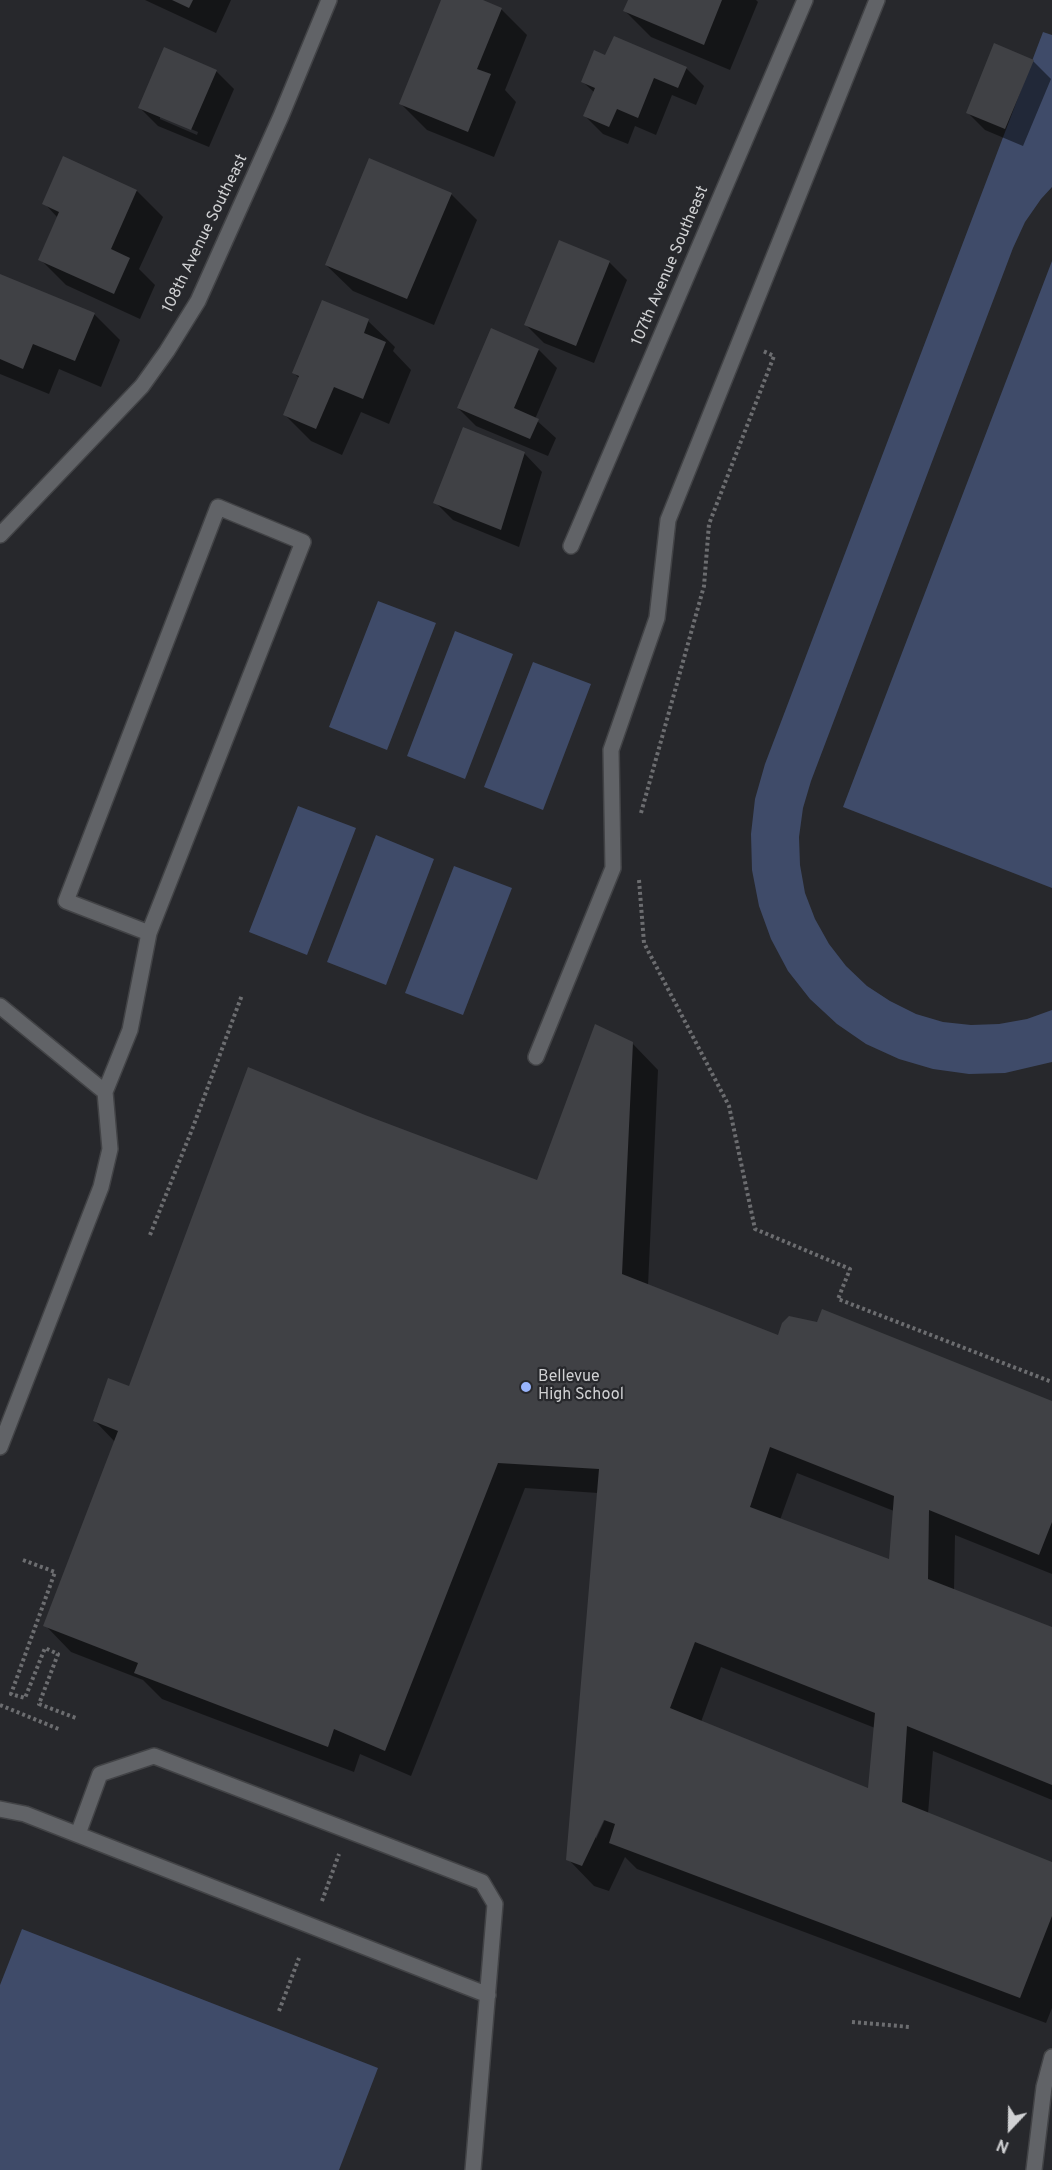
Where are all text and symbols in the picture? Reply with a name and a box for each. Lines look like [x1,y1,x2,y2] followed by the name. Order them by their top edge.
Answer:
[159,152,253,316] street label: 108th Avenue Southeast
[629,183,713,349] street label: 107th Avenue Southeast
[538,1368,624,1406] place label: Bellevue High School
[519,1380,533,1394] marker: Bellevue High School
[980,2098,1040,2158] north arrow
[994,2133,1012,2156] text: N

